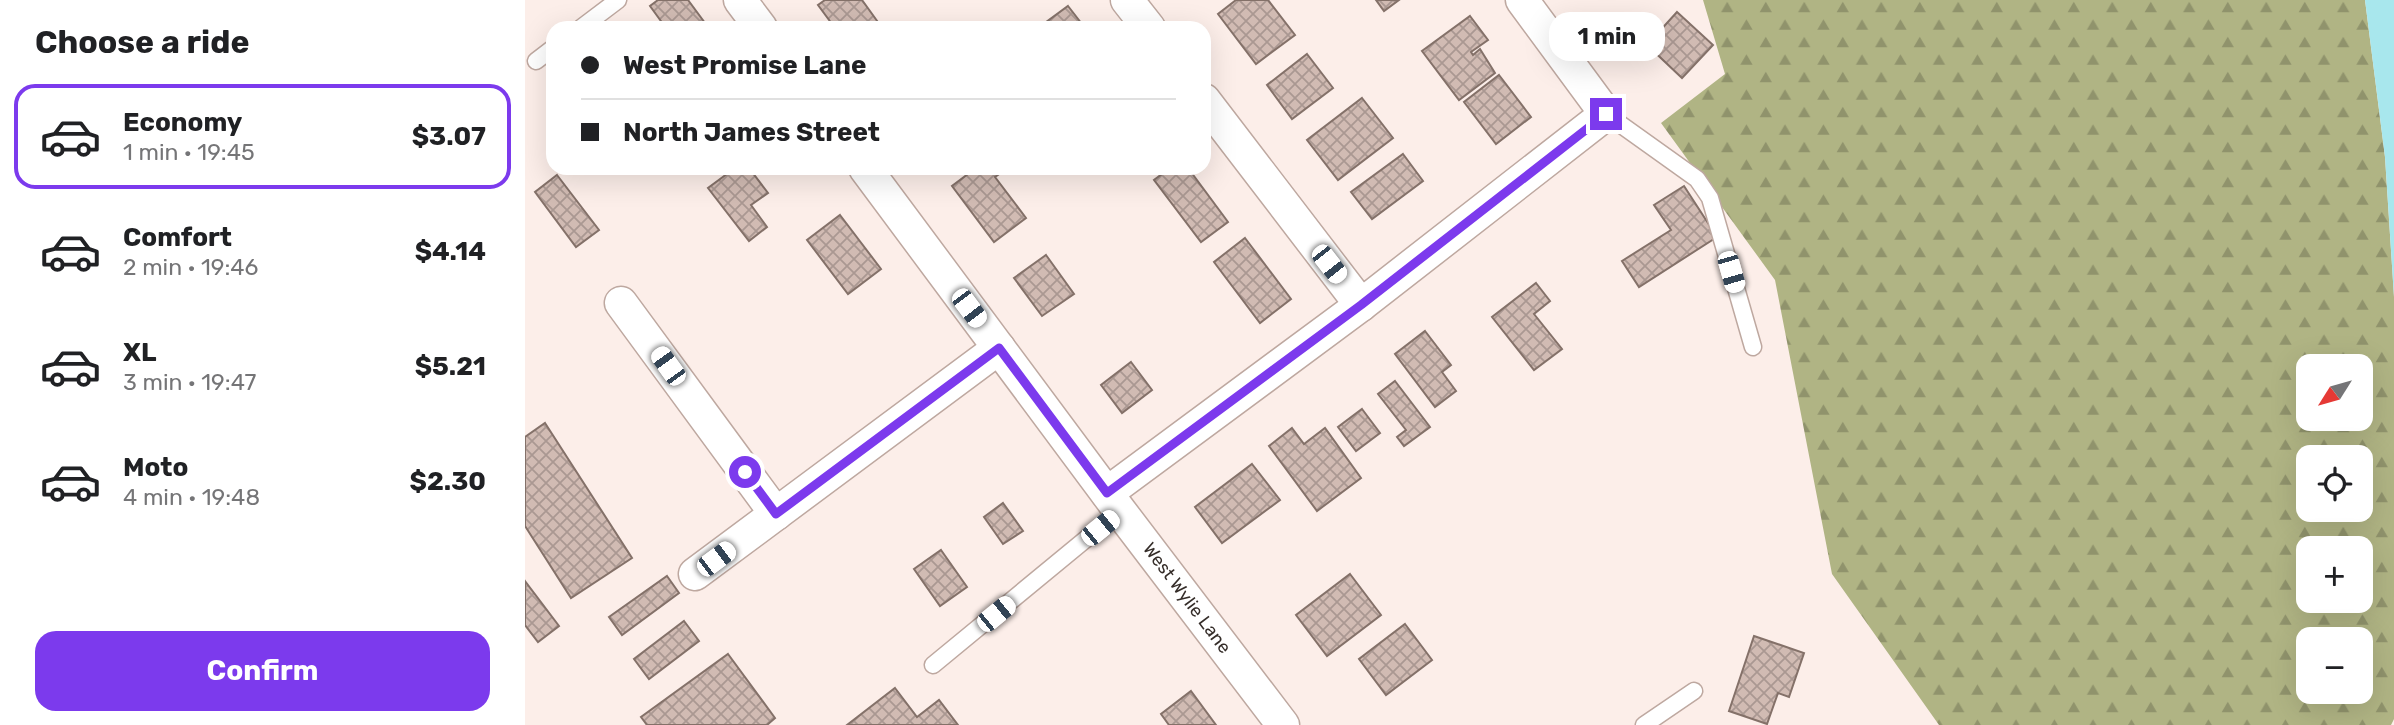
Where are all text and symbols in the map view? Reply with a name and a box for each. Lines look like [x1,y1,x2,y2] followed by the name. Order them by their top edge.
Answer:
[1548,12,1664,61] callout: 1 min
[1578,22,1636,50] text: 1 min
[35,23,249,61] text: Choose a ride
[623,50,866,81] text: West Promise Lane
[1590,98,1622,130] route end
[39,105,102,168] icon: car
[123,107,242,138] text: Economy
[623,117,880,148] text: North James Street
[412,121,486,152] text: $3.07
[123,138,255,166] text: 1 min · 19:45
[39,220,102,283] icon: car
[123,222,232,253] text: Comfort
[415,236,486,267] text: $4.14
[1308,241,1351,287] car
[1716,249,1747,295] car
[123,253,258,281] text: 2 min · 19:46
[948,285,991,331] car
[39,335,102,398] icon: car
[123,337,156,368] text: XL
[648,343,689,389] car
[415,351,486,382] text: $5.21
[2296,354,2373,430] north arrow
[2296,354,2373,704] map controls
[123,368,256,396] text: 3 min · 19:47
[2296,445,2373,522] button: locate
[39,450,102,513] icon: car
[123,452,188,483] text: Moto
[729,456,761,488] route start
[410,466,486,497] text: $2.30
[123,483,260,511] text: 4 min · 19:48
[1078,507,1123,549] car
[2296,536,2373,613] button: +
[693,538,740,580] car
[1138,538,1236,658] street label: West Wylie Lane
[974,593,1019,635] car
[2296,627,2373,704] button: −
[35,631,490,711] button: Confirm

